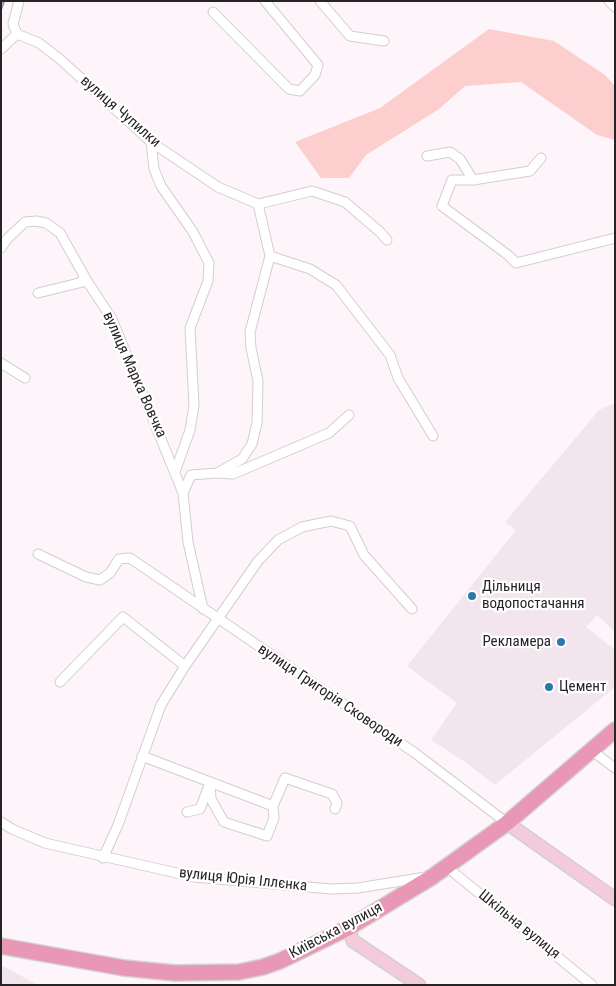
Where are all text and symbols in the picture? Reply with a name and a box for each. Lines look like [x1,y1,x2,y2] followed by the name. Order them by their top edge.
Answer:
[76,72,164,152] street label: вулиця Чупилки
[98,309,170,441] street label: вулиця Марка Вовчка
[482,578,585,613] place label: Дільниця водопостачання
[466,590,478,602] marker: Дільниця водопостачання
[482,633,551,651] place label: Рекламера
[555,636,567,648] marker: Рекламера
[254,641,406,751] street label: вулиця Григорія Сковороди
[559,678,606,696] place label: Цемент
[543,681,555,693] marker: Цемент
[178,864,308,896] street label: вулиця Юрія Іллєнка
[475,887,563,963] street label: Шкільна вулиця
[286,899,386,963] street label: Київська вулиця

